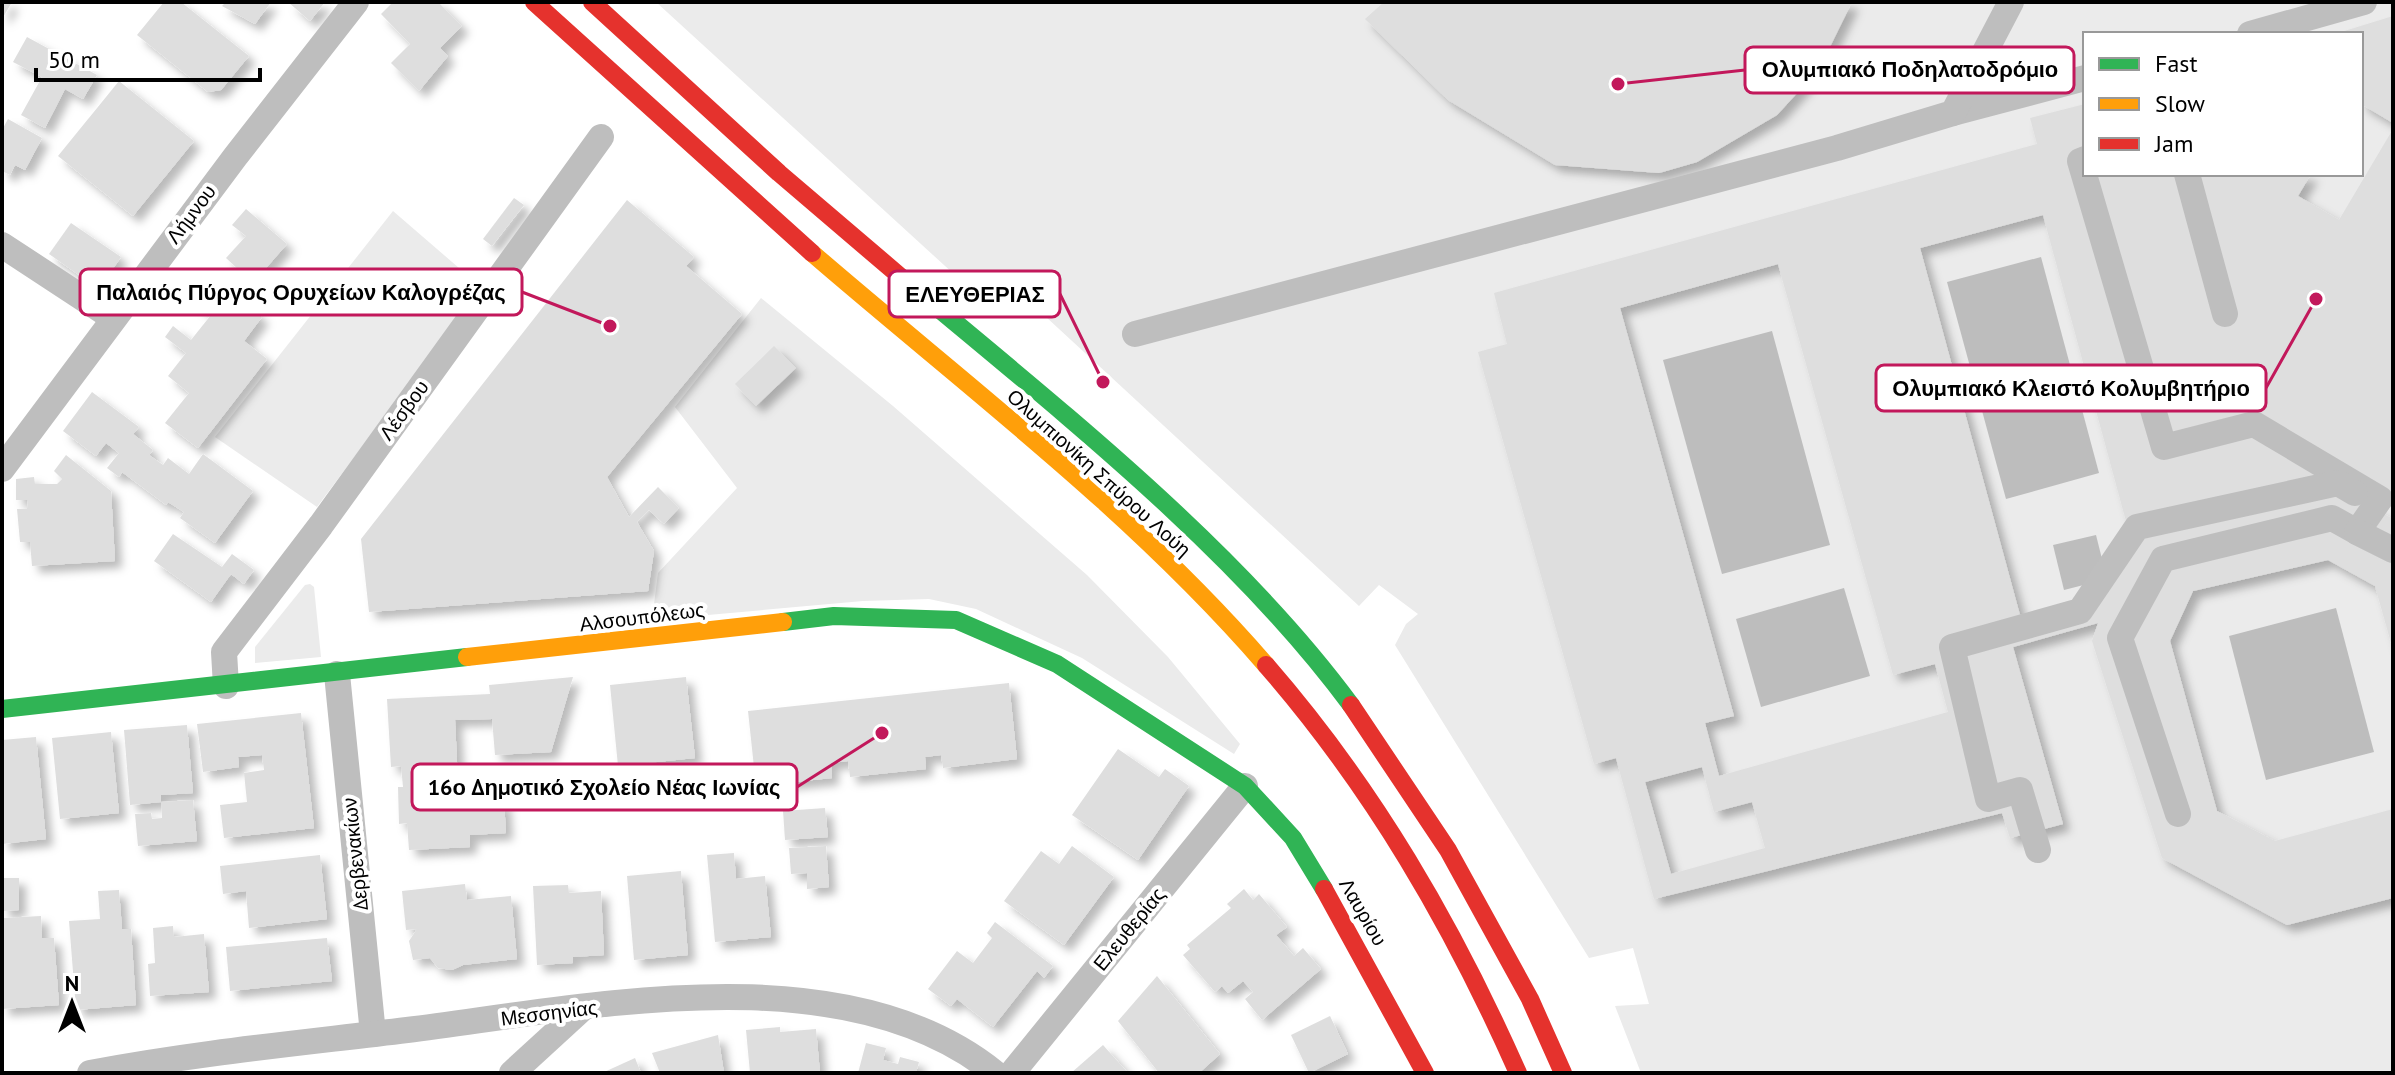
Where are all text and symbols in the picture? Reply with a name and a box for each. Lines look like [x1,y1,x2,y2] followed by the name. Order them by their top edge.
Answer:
[36,32,260,82] scale bar
[2083,32,2363,176] legend
[48,44,100,75] text: 50 m
[1745,47,2074,93] callout: Ολυμπιακό Ποδηλατοδρόμιο
[2155,48,2198,79] text: Fast
[1762,55,2058,83] text: Ολυμπιακό Ποδηλατοδρόμιο
[2155,88,2205,119] text: Slow
[2154,128,2193,159] text: Jam
[160,179,222,249] street label: Λήμνου
[80,269,522,315] callout: Παλαιός Πύργος Ορυχείων Καλογρέζας
[889,271,1060,317] callout: ΕΛΕΥΘΕΡΙΑΣ
[96,278,506,306] text: Παλαιός Πύργος Ορυχείων Καλογρέζας
[905,280,1045,308] text: ΕΛΕΥΘΕΡΙΑΣ
[1876,365,2266,411] callout: Ολυμπιακό Κλειστό Κολυμβητήριο
[1892,374,2250,402] text: Ολυμπιακό Κλειστό Κολυμβητήριο
[373,375,435,445] street label: Λέσβου
[1002,383,1196,563] street label: Ολυμπιονίκη Σπύρου Λούη
[578,596,706,638] street label: Αλσουπόλεως
[412,764,797,810] callout: 16ο Δημοτικό Σχολείο Νέας Ιωνίας
[428,773,780,801] text: 16ο Δημοτικό Σχολείο Νέας Ιωνίας
[336,796,374,912] street label: Δερβενακίων
[1333,874,1393,950] street label: Λαυρίου
[1087,882,1171,976] street label: Ελευθερίας
[32,963,112,1043] north arrow
[65,969,79,997] text: N
[499,994,599,1032] street label: Μεσσηνίας

